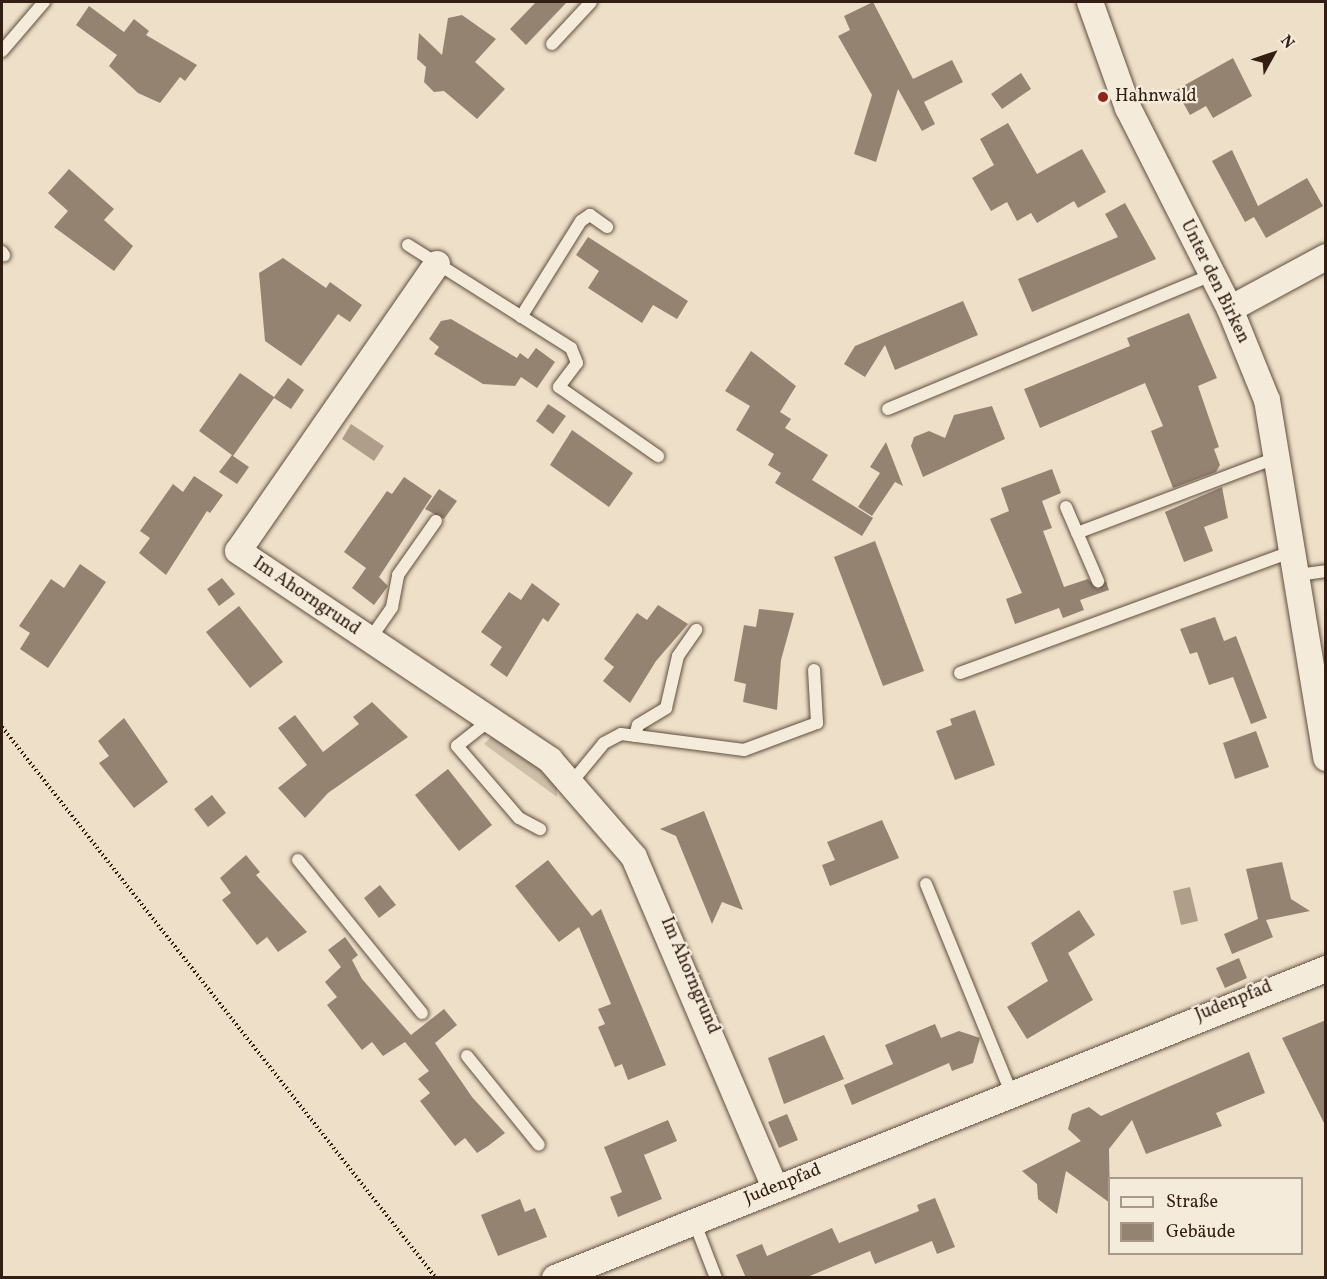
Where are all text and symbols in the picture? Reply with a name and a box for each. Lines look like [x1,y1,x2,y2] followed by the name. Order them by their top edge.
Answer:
[1243,24,1303,84] north arrow
[1275,31,1299,54] text: N
[1115,86,1197,108] place label: Hahnwald
[1096,90,1110,104] marker: Hahnwald
[1175,217,1253,347] street label: Unter den Birken
[248,553,364,641] street label: Im Ahorngrund
[655,914,723,1038] street label: Im Ahorngrund
[1192,977,1276,1027] street label: Judenpfad
[741,1160,825,1210] street label: Judenpfad
[1108,1177,1303,1255] legend
[1166,1190,1218,1215] text: Straße
[1166,1220,1235,1245] text: Gebäude

